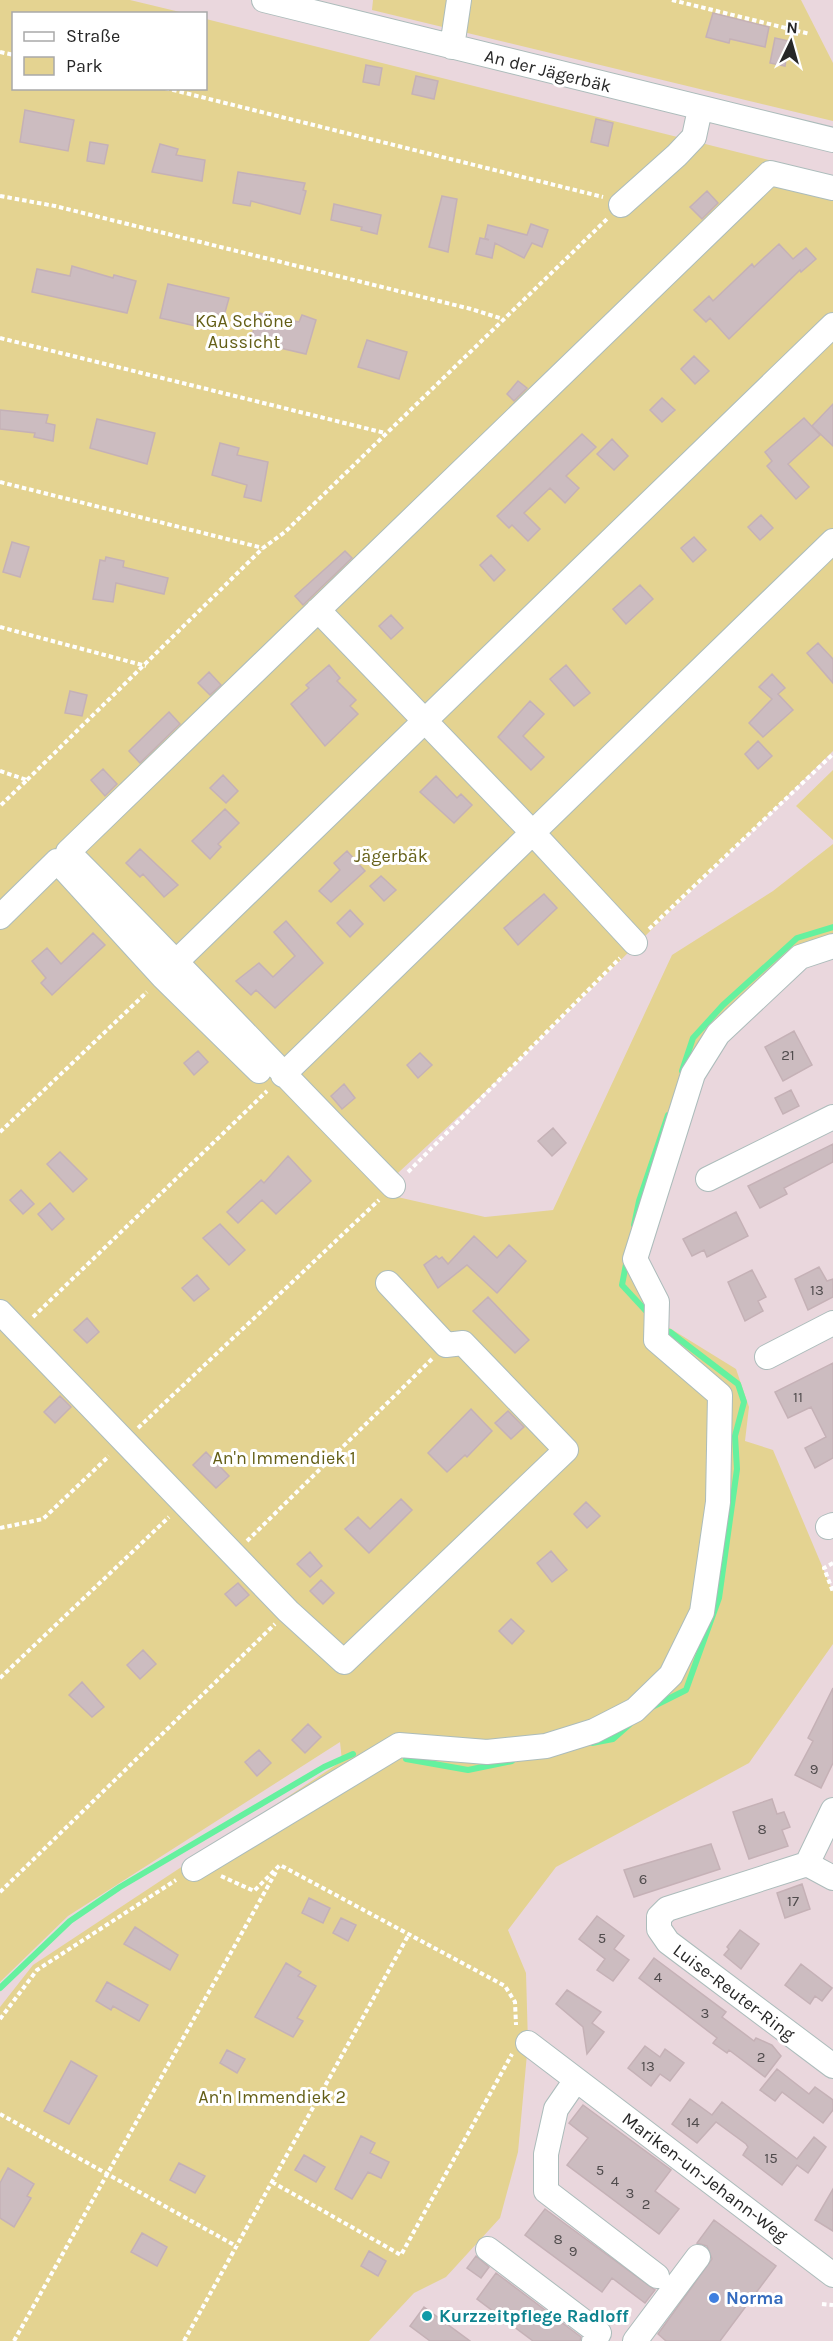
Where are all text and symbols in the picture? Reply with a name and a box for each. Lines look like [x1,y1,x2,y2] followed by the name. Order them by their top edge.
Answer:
[12,12,207,90] legend
[761,12,821,72] north arrow
[786,18,799,38] text: N
[66,25,120,47] text: Straße
[482,45,614,97] street label: An der Jägerbäk
[66,55,103,77] text: Park
[195,310,293,353] park label: KGA Schöne Aussicht
[354,845,428,867] park label: Jägerbäk
[781,1046,795,1064] house number: 21
[810,1281,824,1299] house number: 13
[793,1388,803,1406] house number: 11
[212,1447,356,1469] park label: An'n Immendiek 1
[810,1760,818,1778] house number: 9
[757,1820,767,1838] house number: 8
[639,1870,647,1888] house number: 6
[787,1892,799,1910] house number: 17
[598,1929,606,1947] house number: 5
[669,1939,799,2045] street label: Luise-Reuter-Ring
[654,1968,663,1986] house number: 4
[701,2004,709,2022] house number: 3
[757,2048,765,2066] house number: 2
[641,2057,655,2075] house number: 13
[198,2086,346,2108] park label: An'n Immendiek 2
[618,2108,792,2246] street label: Mariken-un-Jehann-Weg
[686,2113,700,2131] house number: 14
[764,2149,778,2167] house number: 15
[596,2161,604,2179] house number: 5
[611,2172,620,2190] house number: 4
[626,2184,634,2202] house number: 3
[642,2195,650,2213] house number: 2
[553,2230,563,2248] house number: 8
[569,2242,577,2260] house number: 9
[726,2287,784,2309] place label: Norma
[707,2291,721,2305] marker: Norma
[439,2305,629,2327] place label: Kurzzeitpflege Radloff
[420,2309,434,2323] marker: Kurzzeitpflege Radloff

